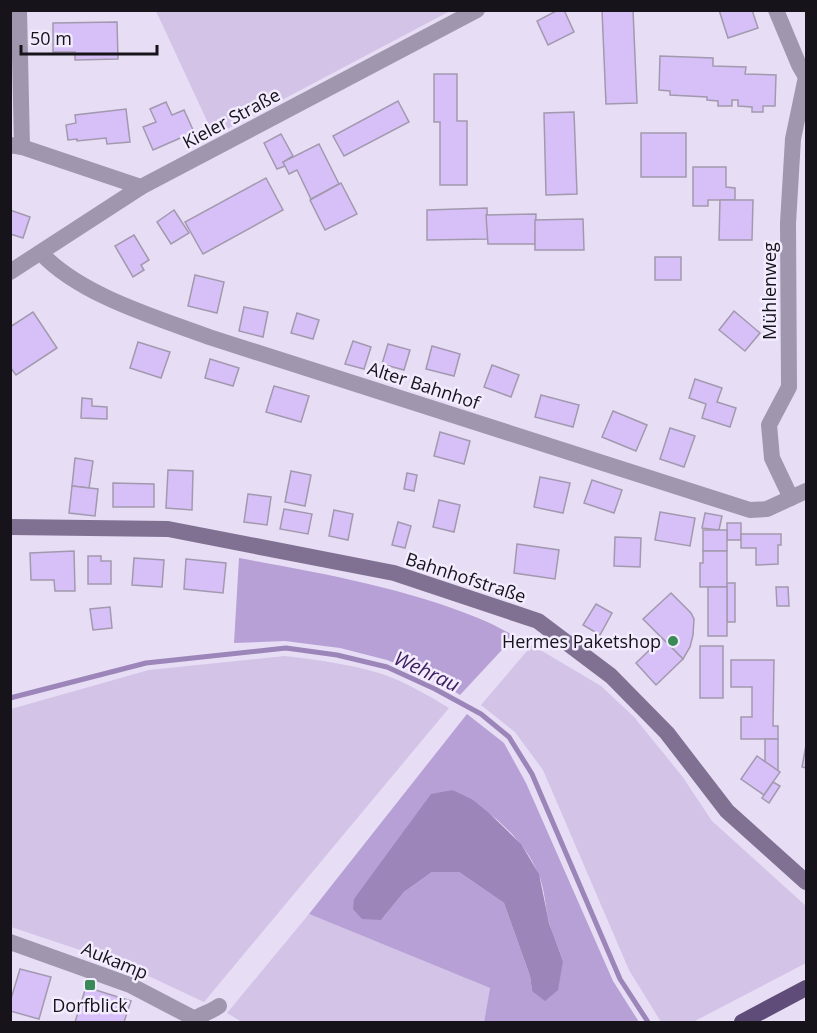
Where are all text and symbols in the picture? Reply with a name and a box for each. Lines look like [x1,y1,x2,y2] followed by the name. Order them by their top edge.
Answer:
[21,18,158,56] scale bar
[30,26,72,50] text: 50 m
[178,82,284,154] street label: Kieler Straße
[757,242,781,340] street label: Mühlenweg
[365,356,484,415] street label: Alter Bahnhof
[403,546,529,608] street label: Bahnhofstraße
[502,629,661,653] place label: Hermes Paketshop
[666,634,680,648] marker: Hermes Paketshop
[390,644,464,698] water label: Wehrau
[78,936,152,984] street label: Aukamp
[83,978,97,992] marker: Dorfblick
[52,993,128,1017] place label: Dorfblick

